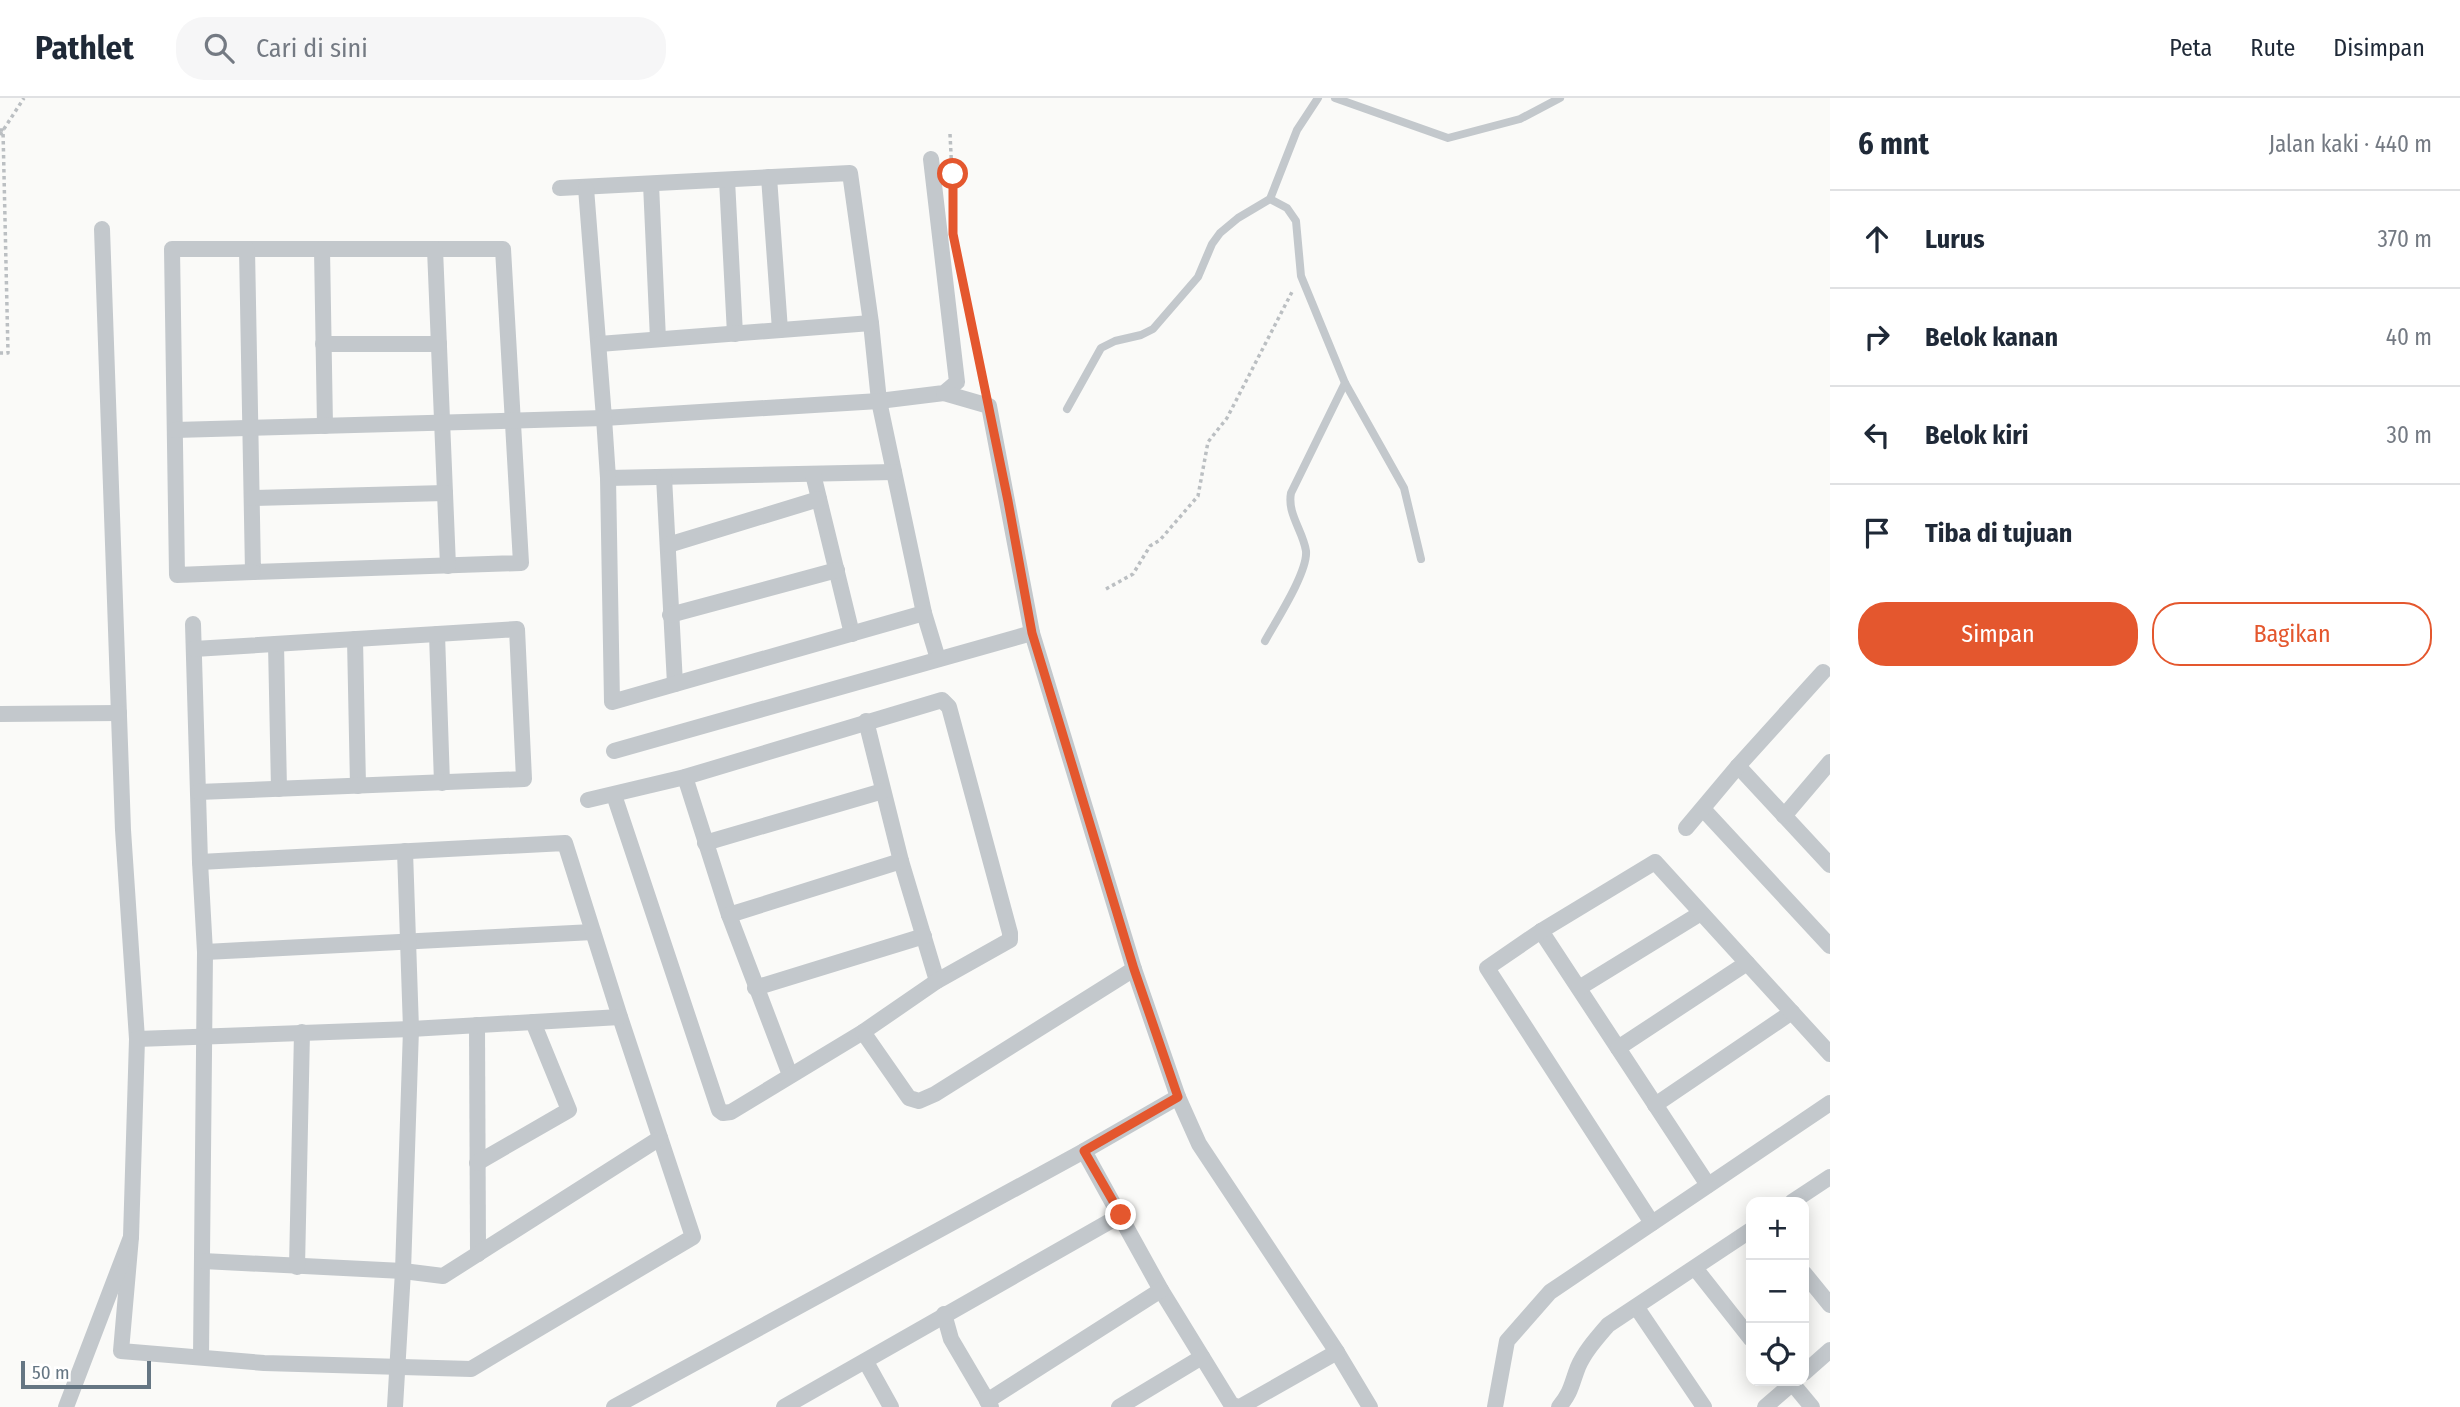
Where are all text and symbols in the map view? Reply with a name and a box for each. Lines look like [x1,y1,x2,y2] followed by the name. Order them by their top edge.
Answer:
[176,17,666,80] search box
[35,28,134,68] text: Pathlet
[200,29,238,67] icon: search
[256,33,368,64] text: Cari di sini
[2169,34,2212,62] text: Peta
[2250,34,2295,62] text: Rute
[2333,34,2425,62] text: Disimpan
[1858,126,1929,162] text: 6 mnt
[2269,130,2432,158] text: Jalan kaki · 440 m
[937,158,968,189] route start
[1858,220,1896,258] icon: ahead
[1925,224,1985,255] text: Lurus
[2378,225,2432,253] text: 370 m
[1858,318,1896,356] icon: right
[1925,322,2058,353] text: Belok kanan
[2386,323,2432,351] text: 40 m
[1858,416,1896,454] icon: left
[1925,420,2028,451] text: Belok kiri
[2387,421,2432,449] text: 30 m
[1858,514,1896,552] icon: arrive
[1925,518,2072,549] text: Tiba di tujuan
[1858,602,2138,666] button: Simpan
[2152,602,2432,666] button: Bagikan
[1746,1197,1809,1386] map controls
[1746,1197,1809,1260] button: +
[1105,1199,1136,1230] route end
[1746,1260,1809,1323] button: −
[1746,1323,1809,1386] button: locate
[21,1358,150,1390] scale bar
[32,1361,70,1384] text: 50 m

